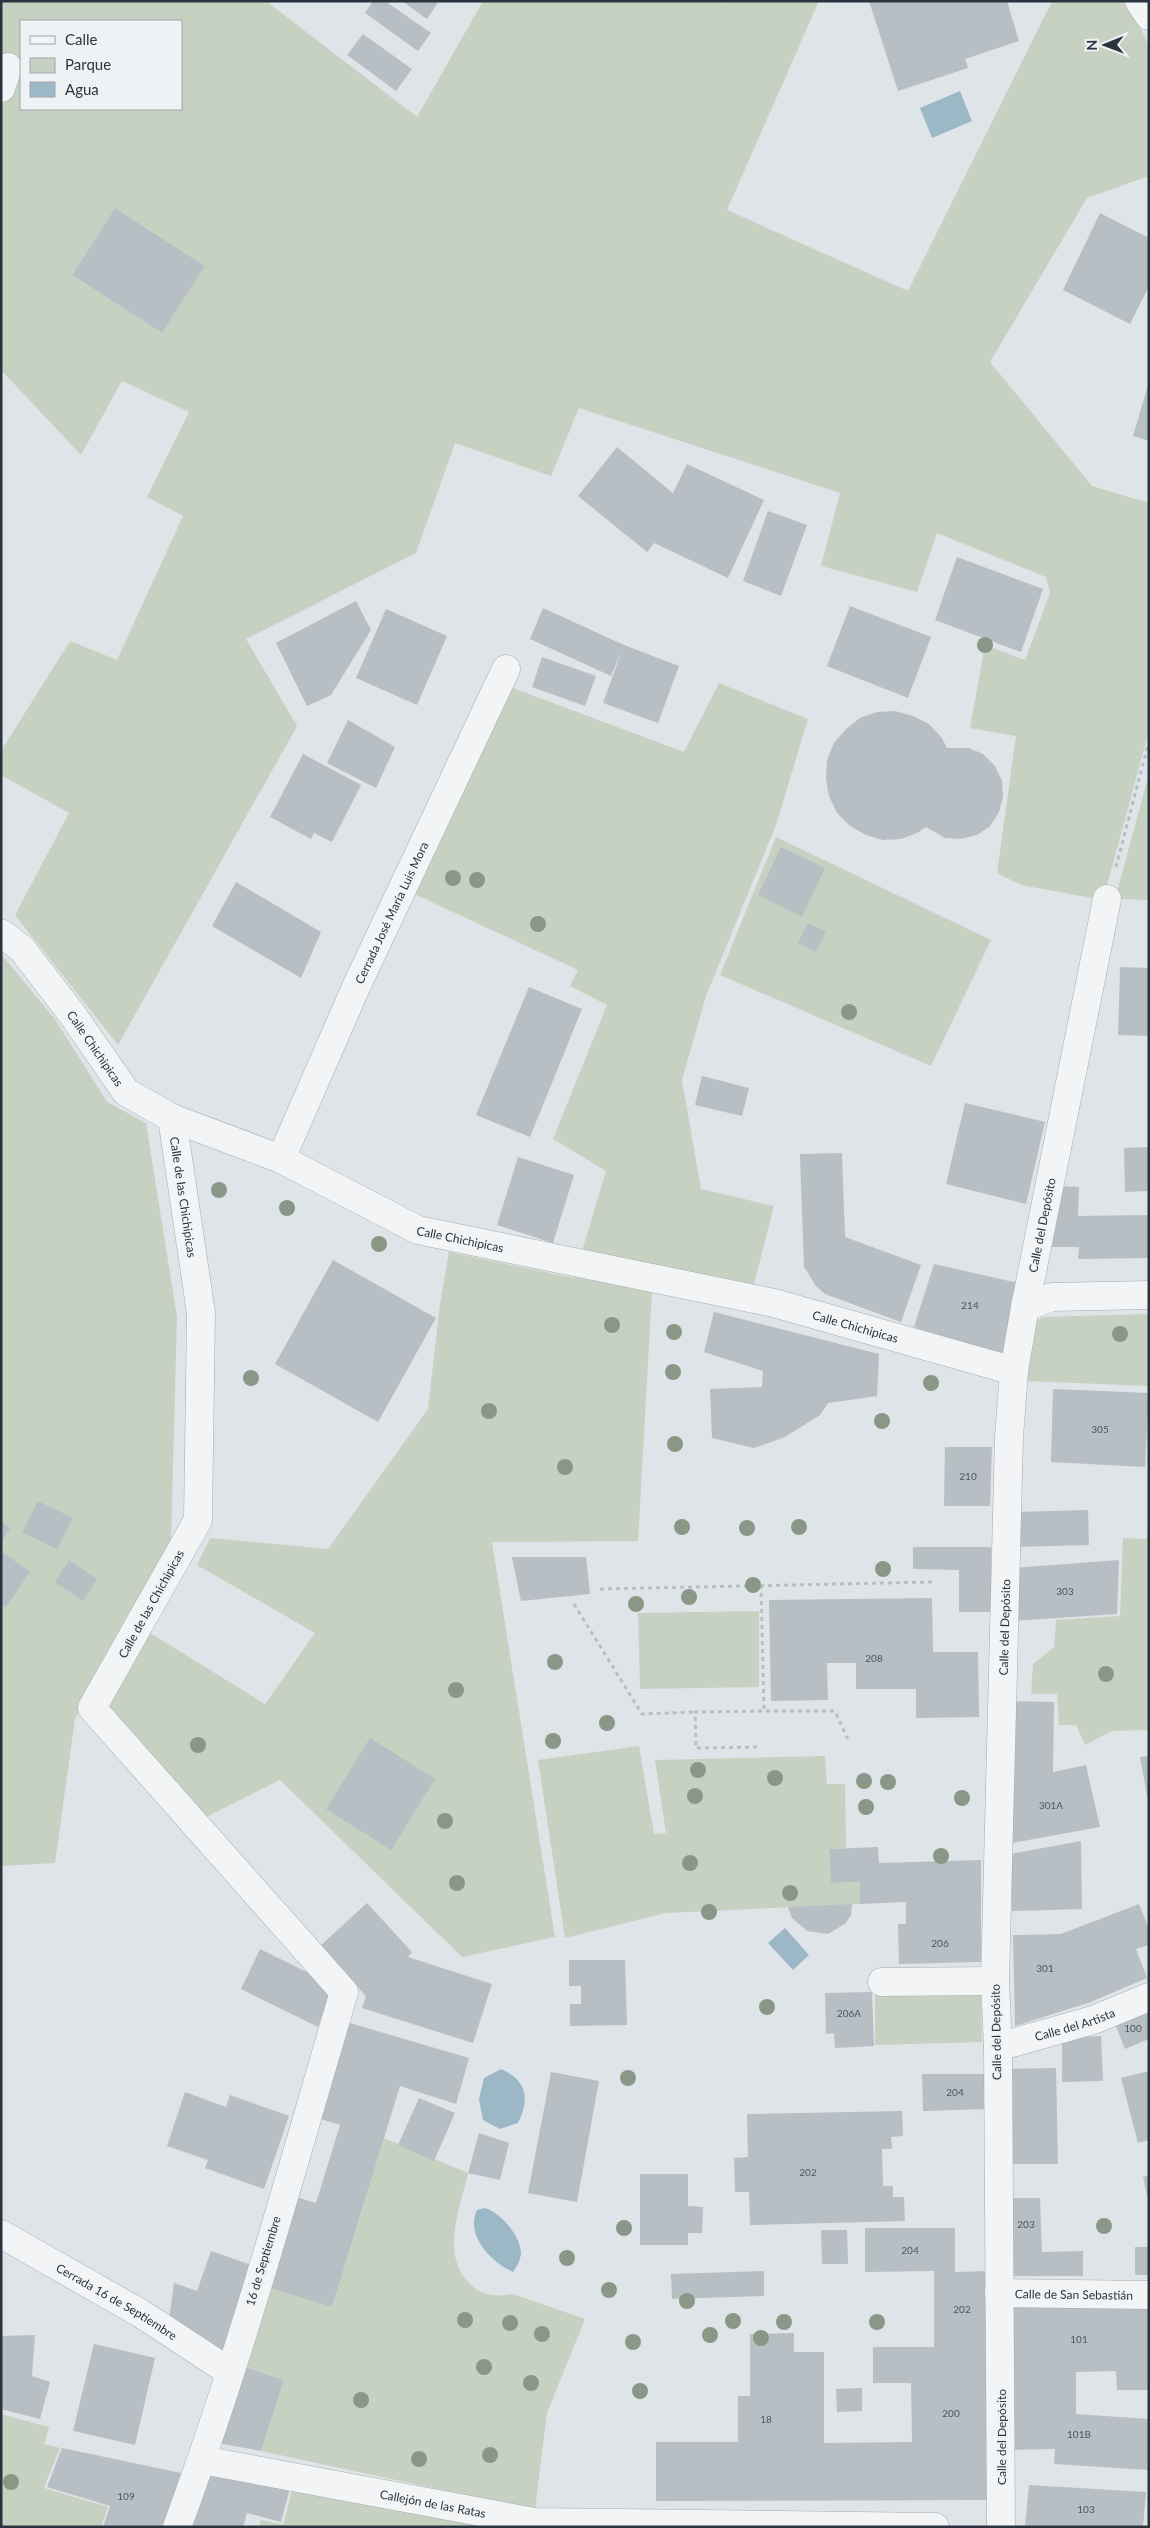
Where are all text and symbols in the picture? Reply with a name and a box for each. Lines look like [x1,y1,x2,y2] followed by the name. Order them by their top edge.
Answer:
[20,20,182,110] legend
[1080,20,1130,70] north arrow
[65,30,98,48] text: Calle
[1083,40,1100,51] text: N
[65,55,111,73] text: Parque
[65,80,99,98] text: Agua
[351,839,431,986] street label: Cerrada José María Luis Mora
[64,1008,127,1089] street label: Calle Chichipicas
[167,1136,200,1258] street label: Calle de las Chichipicas
[1025,1176,1058,1274] street label: Calle del Depósito
[415,1222,505,1255] street label: Calle Chichipicas
[961,1299,979,1311] house number: 214
[811,1307,900,1345] street label: Calle Chichipicas
[1091,1423,1109,1435] house number: 305
[959,1470,977,1482] house number: 210
[115,1547,187,1661] street label: Calle de las Chichipicas
[995,1579,1013,1675] street label: Calle del Depósito
[1056,1585,1074,1597] house number: 303
[865,1652,883,1664] house number: 208
[1039,1799,1063,1811] house number: 301A
[931,1937,949,1949] house number: 206
[1036,1962,1054,1974] house number: 301
[988,1984,1004,2080] street label: Calle del Depósito
[1033,2004,1117,2044] street label: Calle del Artista
[837,2007,861,2019] house number: 206A
[1124,2022,1142,2034] house number: 100
[946,2086,964,2098] house number: 204
[799,2166,817,2178] house number: 202
[242,2214,284,2308] street label: 16 de Septiembre
[1017,2218,1035,2230] house number: 203
[901,2244,919,2256] house number: 204
[54,2260,180,2343] street label: Cerrada 16 de Septiembre
[1015,2286,1133,2302] street label: Calle de San Sebastián
[953,2303,971,2315] house number: 202
[1070,2333,1088,2345] house number: 101
[994,2389,1009,2485] street label: Calle del Depósito
[942,2407,960,2419] house number: 200
[760,2413,772,2425] house number: 18
[1067,2428,1091,2440] house number: 101B
[379,2486,487,2520] street label: Callejón de las Ratas
[117,2490,135,2502] house number: 109
[1077,2503,1095,2515] house number: 103

